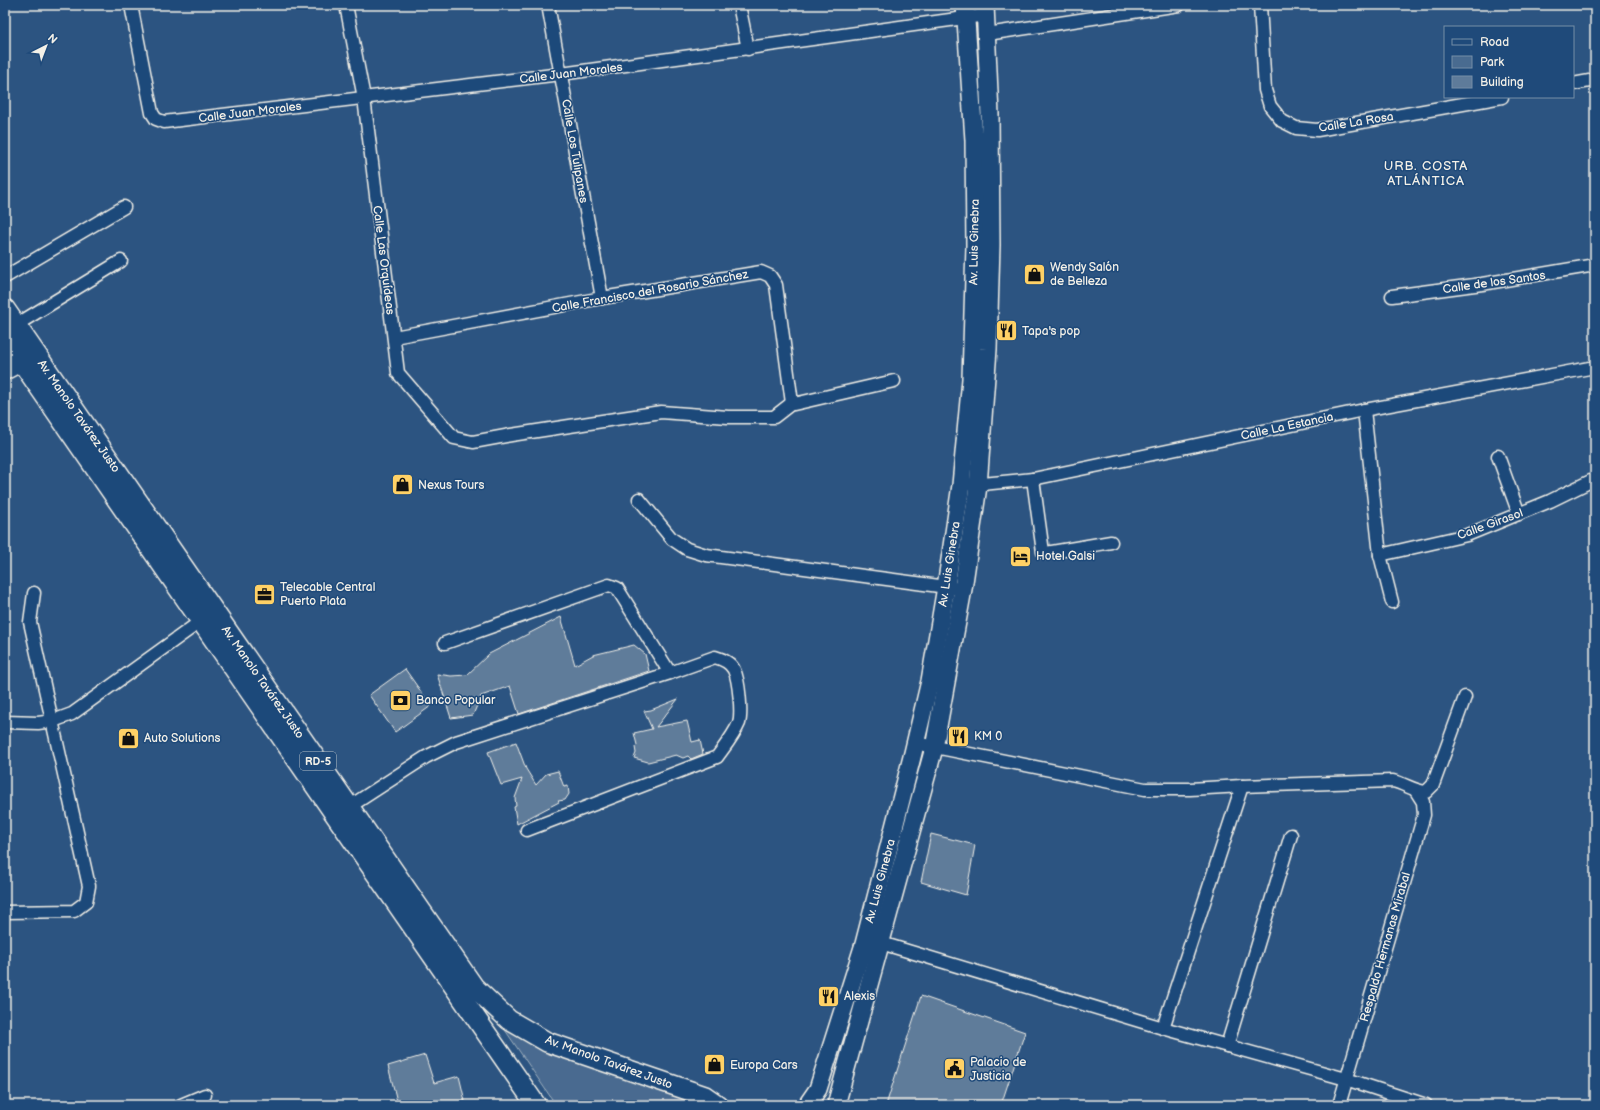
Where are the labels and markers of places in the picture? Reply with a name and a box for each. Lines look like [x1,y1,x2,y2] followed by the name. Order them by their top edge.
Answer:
[1050,260,1119,289] place label: Wendy Salón de Belleza
[1021,261,1047,287] shop icon: Wendy Salón de Belleza
[993,318,1019,344] restaurant icon: Tapa's pop
[1022,324,1080,339] place label: Tapa's pop
[389,472,415,498] shop icon: Nexus Tours
[418,478,484,493] place label: Nexus Tours
[1008,543,1034,569] hotel icon: Hotel Galsi
[1036,549,1095,564] place label: Hotel Galsi
[280,580,375,609] place label: Telecable Central Puerto Plata
[252,581,278,607] office icon: Telecable Central Puerto Plata
[387,687,413,713] bank icon: Banco Popular
[416,693,496,708] place label: Banco Popular
[946,723,972,749] restaurant icon: KM 0
[116,725,142,751] shop icon: Auto Solutions
[974,729,1002,744] place label: KM 0
[144,731,221,746] place label: Auto Solutions
[816,983,842,1009] restaurant icon: Alexis
[844,989,875,1004] place label: Alexis
[701,1052,727,1078] shop icon: Europa Cars
[970,1055,1027,1084] place label: Palacio de Justicia
[942,1056,968,1082] public building icon: Palacio de Justicia
[730,1058,798,1073] place label: Europa Cars

